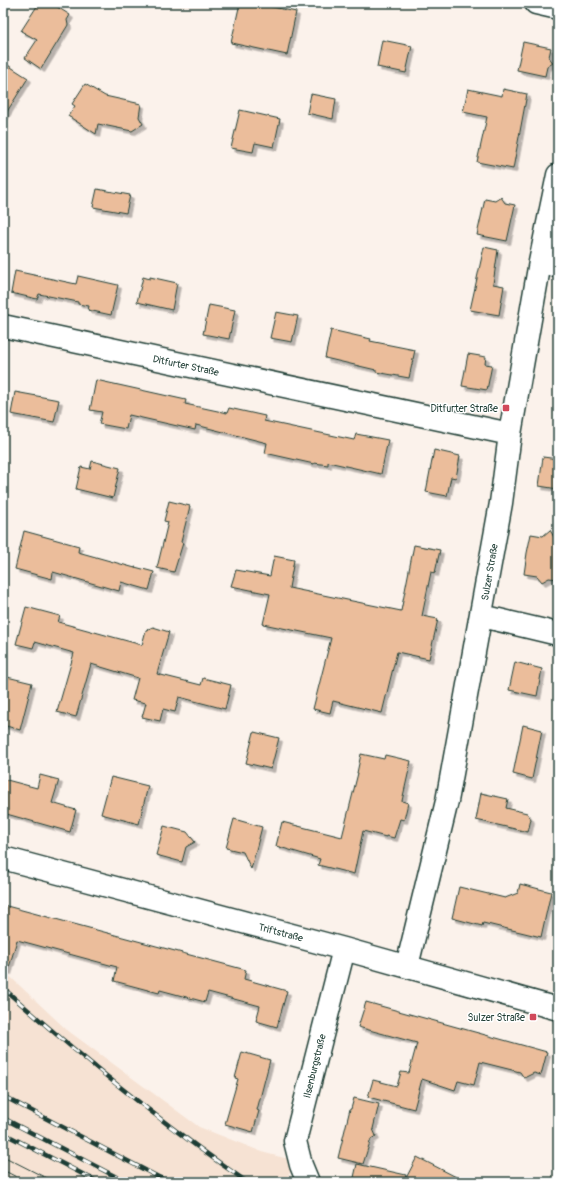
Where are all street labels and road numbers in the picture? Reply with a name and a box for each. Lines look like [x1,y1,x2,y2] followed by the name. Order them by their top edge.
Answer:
[152,353,220,379] street label: Ditfurter Straße
[479,543,501,602] street label: Sulzer Straße
[257,921,304,945] street label: Triftstraße
[301,1033,329,1100] street label: Ilsenburgstraße

